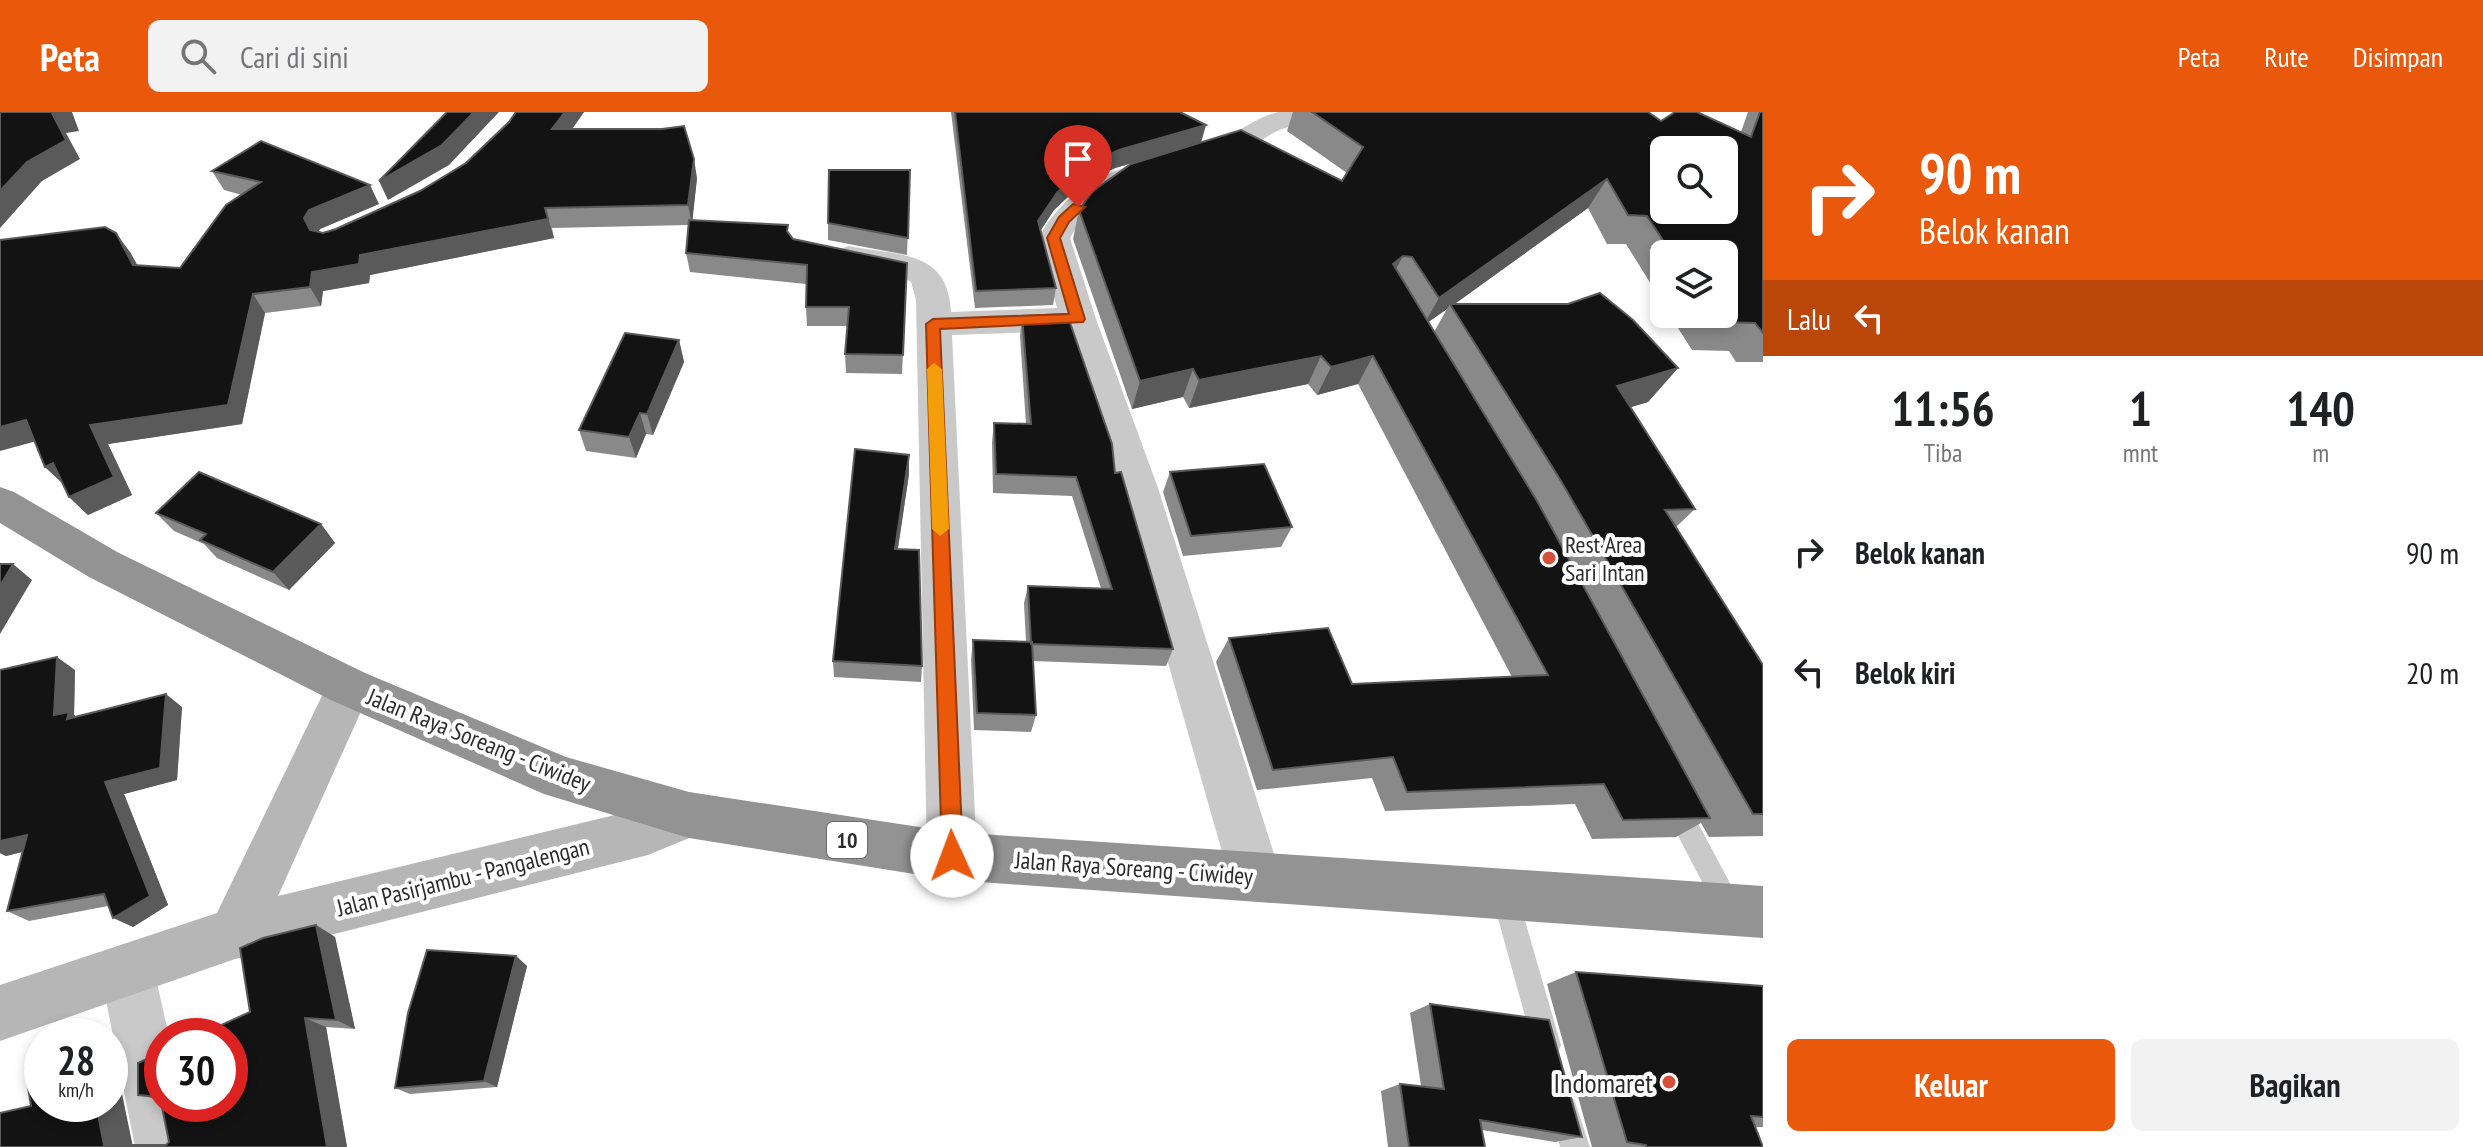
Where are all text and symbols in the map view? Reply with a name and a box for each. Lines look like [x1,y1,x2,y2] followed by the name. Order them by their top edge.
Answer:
[148,20,708,92] search box
[40,32,100,81] text: Peta
[176,34,220,78] icon: search
[240,37,349,76] text: Cari di sini
[2178,38,2220,75] text: Peta
[2264,38,2309,75] text: Rute
[2353,38,2443,75] text: Disimpan
[1044,125,1112,207] pin
[1650,136,1738,328] map controls
[1650,136,1738,224] button: search
[1056,137,1100,181] icon: arrive
[1919,137,2021,209] text: 90 m
[1787,144,1891,248] icon: right
[1919,207,2070,254] text: Belok kanan
[1650,240,1738,328] button: layers
[1847,296,1891,340] icon: left
[1787,299,1831,338] text: Lalu
[1891,377,1995,439] text: 11:56
[2129,377,2152,439] text: 1
[2286,377,2355,439] text: 140
[1923,436,1962,469] text: Tiba
[2123,436,2158,469] text: mnt
[2312,436,2329,469] text: m
[1565,529,1645,588] place label: Rest Area Sari Intan
[1787,530,1831,574] icon: right
[1855,533,1985,572] text: Belok kanan
[2406,533,2459,572] text: 90 m
[1540,549,1558,567] marker: Rest Area Sari Intan
[1787,650,1831,694] icon: left
[1855,653,1956,692] text: Belok kiri
[2406,653,2459,692] text: 20 m
[362,681,595,799] street label: Jalan Raya Soreang - Ciwidey
[910,814,994,898] position arrow
[827,822,867,858] road number: 10
[333,831,593,924] street label: Jalan Pasirjambu - Pangalengan
[1013,844,1254,892] street label: Jalan Raya Soreang - Ciwidey
[144,1018,248,1122] speed limit sign: 30
[57,1034,95,1086] text: 28
[1787,1039,2115,1131] button: Keluar
[2131,1039,2459,1131] button: Bagikan
[1554,1064,1653,1101] place label: Indomaret
[1660,1073,1678,1091] marker: Indomaret
[58,1077,94,1103] text: km/h

